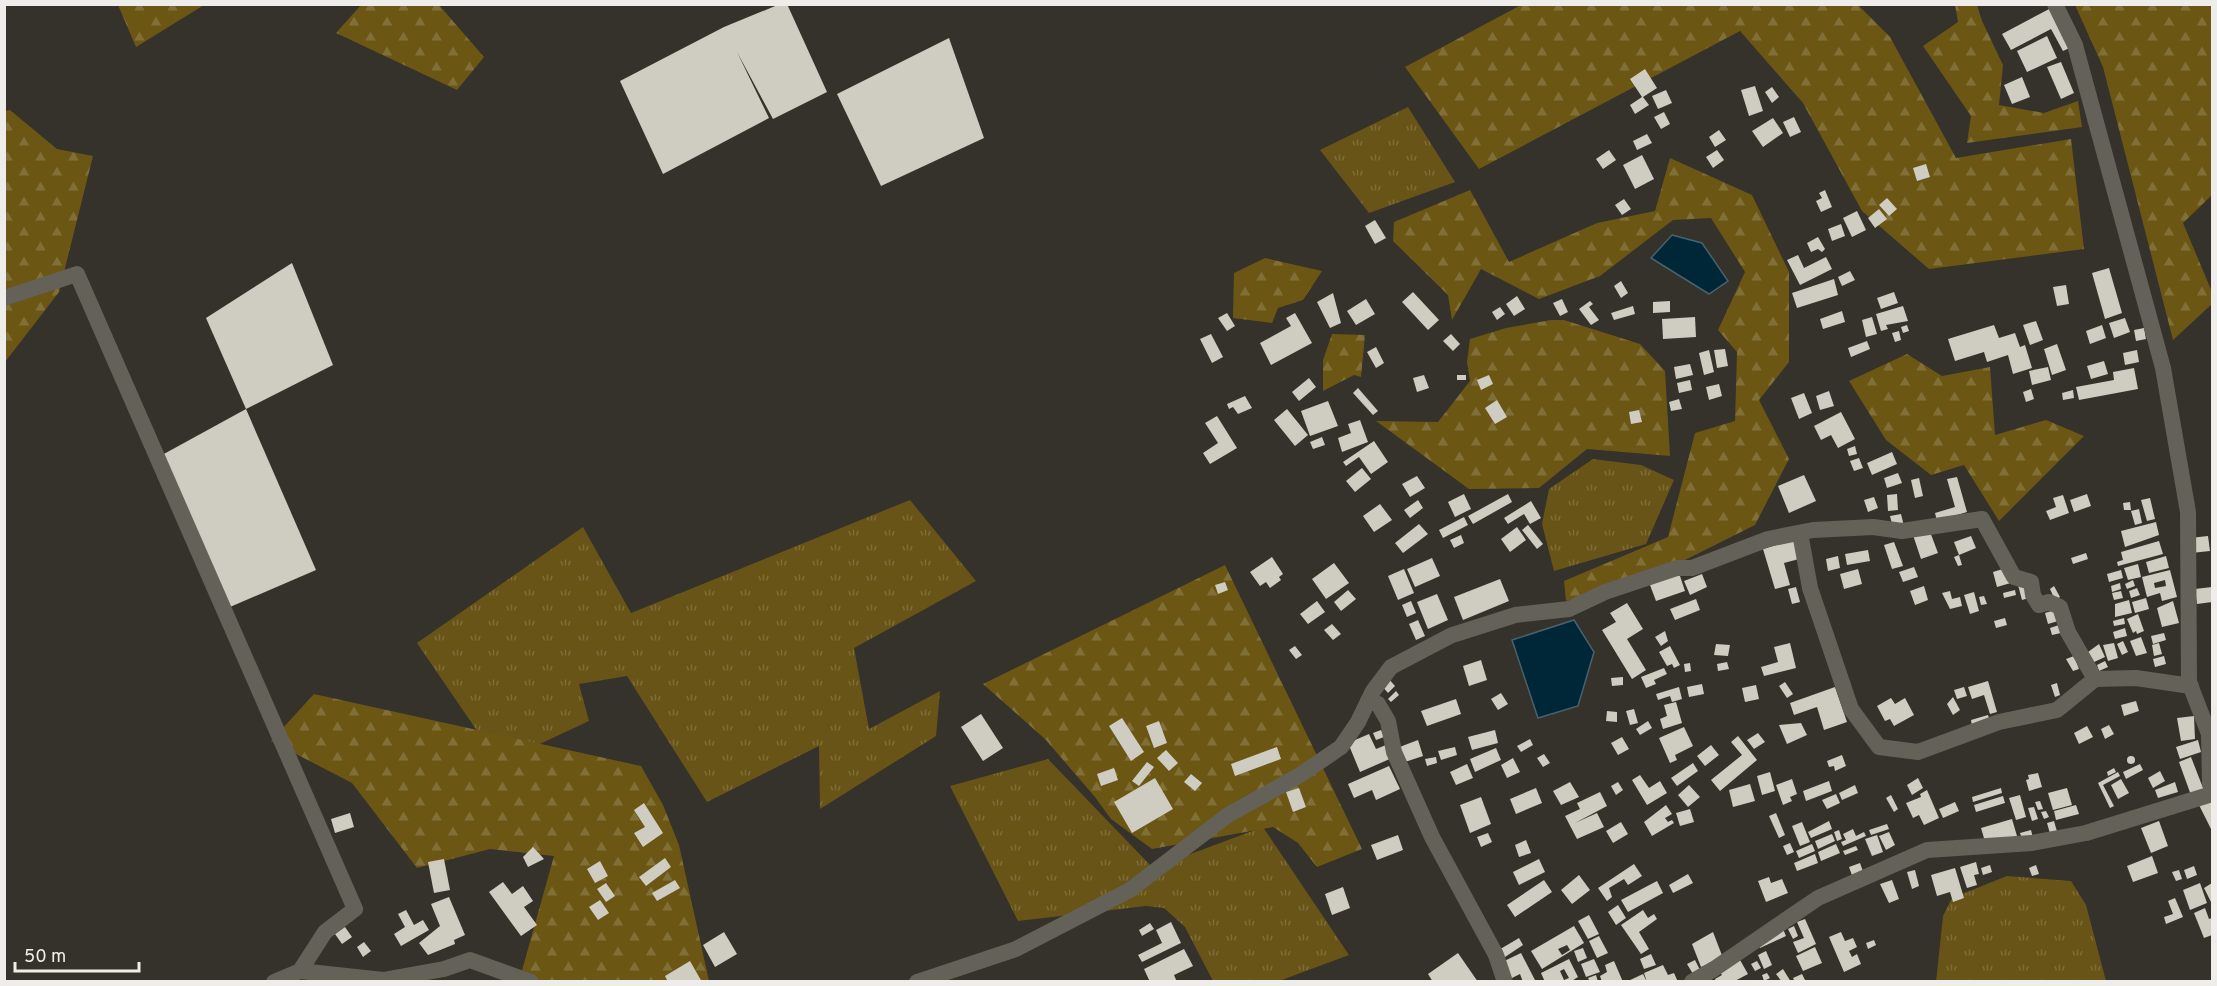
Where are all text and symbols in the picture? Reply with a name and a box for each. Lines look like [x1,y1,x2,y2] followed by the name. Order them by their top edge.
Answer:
[15,935,140,973] scale bar
[24,946,66,969] text: 50 m

